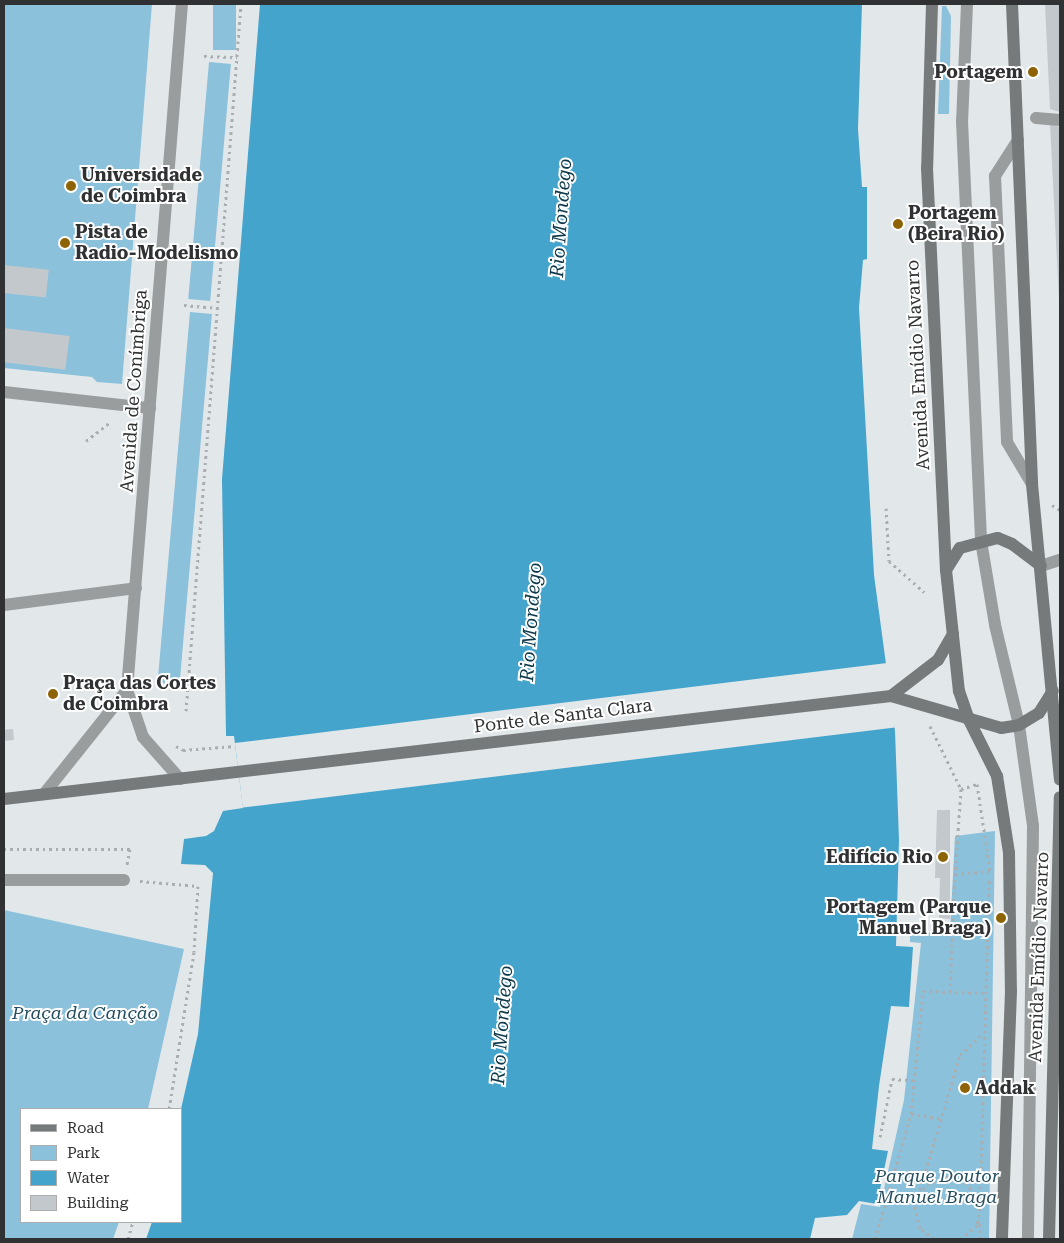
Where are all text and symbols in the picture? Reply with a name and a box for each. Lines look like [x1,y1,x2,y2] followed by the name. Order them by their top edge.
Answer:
[934,61,1023,83] place label: Portagem
[1027,66,1039,78] marker: Portagem
[545,158,577,278] water label: Rio Mondego
[81,165,202,208] place label: Universidade de Coimbra
[65,180,77,192] marker: Universidade de Coimbra
[908,203,1004,245] place label: Portagem (Beira Rio)
[892,218,904,230] marker: Portagem (Beira Rio)
[75,222,238,264] place label: Pista de Radio-Modelismo
[59,237,71,249] marker: Pista de Radio-Modelismo
[902,259,934,471] street label: Avenida Emídio Navarro
[116,289,152,493] street label: Avenida de Conímbriga
[515,562,547,682] water label: Rio Mondego
[63,673,216,716] place label: Praça das Cortes de Coimbra
[47,688,59,700] marker: Praça das Cortes de Coimbra
[473,694,653,738] street label: Ponte de Santa Clara
[826,846,933,868] place label: Edifício Rio
[937,851,949,863] marker: Edifício Rio
[1025,851,1053,1063] street label: Avenida Emídio Navarro
[826,897,991,940] place label: Portagem (Parque Manuel Braga)
[995,912,1007,924] marker: Portagem (Parque Manuel Braga)
[486,965,518,1085] water label: Rio Mondego
[12,1002,158,1024] park label: Praça da Canção
[975,1077,1035,1099] place label: Addak
[959,1082,971,1094] marker: Addak
[20,1108,182,1223] legend
[67,1119,104,1137] text: Road
[67,1144,100,1162] text: Park
[875,1166,999,1208] park label: Parque Doutor Manuel Braga
[67,1169,109,1187] text: Water
[67,1194,128,1212] text: Building

